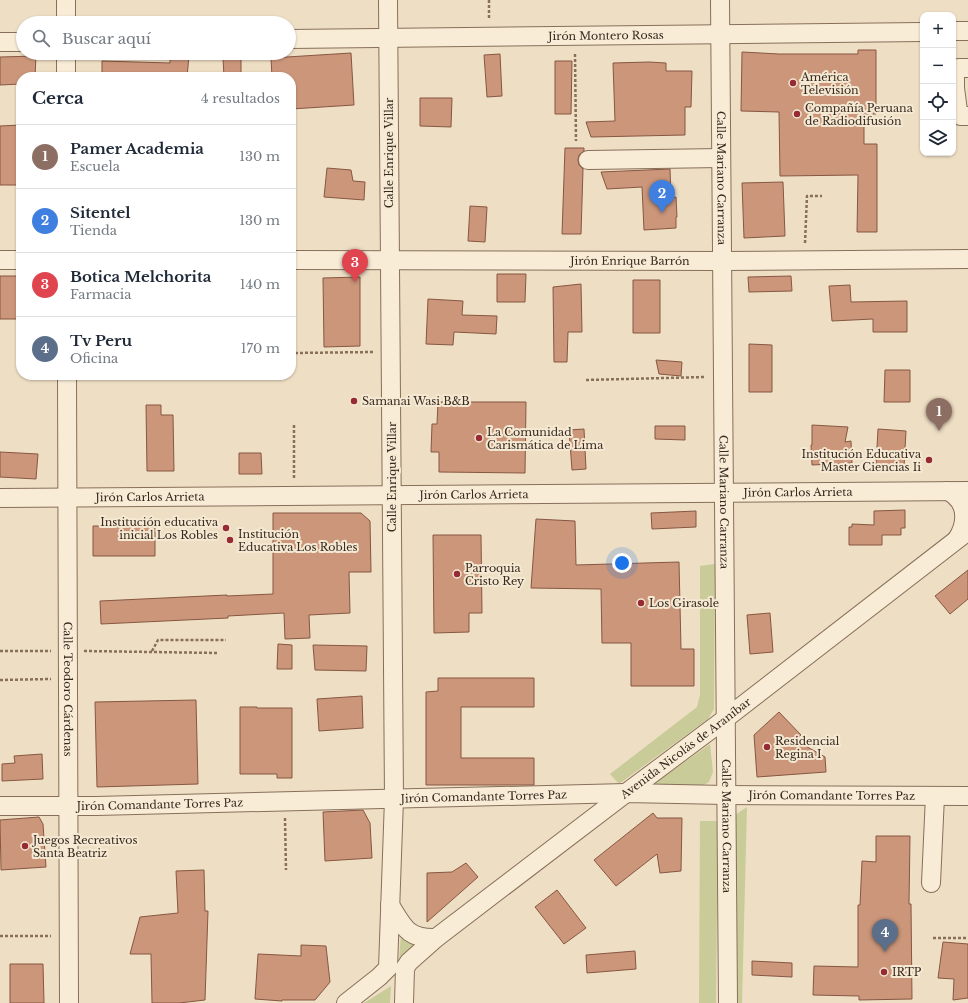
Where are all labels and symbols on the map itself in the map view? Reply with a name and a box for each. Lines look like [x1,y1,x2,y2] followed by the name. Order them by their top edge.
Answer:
[546,28,664,43] street label: Jirón Montero Rosas
[800,70,859,97] place label: América Televisión
[788,78,798,88] marker: América Televisión
[382,97,396,208] street label: Calle Enrique Villar
[805,101,914,128] place label: Compañía Peruana de Radiodifusión
[792,109,802,119] marker: Compañía Peruana de Radiodifusión
[714,111,729,246] street label: Calle Mariano Carranza
[649,180,675,213] pin: 2
[342,249,368,282] pin: 3
[568,254,690,268] street label: Jirón Enrique Barrón
[362,394,470,408] place label: Samanai Wasi B&B
[349,396,359,406] marker: Samanai Wasi B&B
[926,398,952,431] pin: 1
[385,421,399,532] street label: Calle Enrique Villar
[487,425,604,452] place label: La Comunidad Carismática de Lima
[474,433,484,443] marker: La Comunidad Carismática de Lima
[716,435,732,570] street label: Calle Mariano Carranza
[802,447,922,474] place label: Institución Educativa Master Ciencias Ii
[924,455,934,465] marker: Institución Educativa Master Ciencias Ii
[741,485,853,500] street label: Jirón Carlos Arrieta
[417,487,529,502] street label: Jirón Carlos Arrieta
[93,490,205,504] street label: Jirón Carlos Arrieta
[100,515,219,542] place label: Institución educativa inicial Los Robles
[221,523,231,533] marker: Institución educativa inicial Los Robles
[238,527,358,554] place label: Institución Educativa Los Robles
[225,535,235,545] marker: Institución Educativa Los Robles
[612,553,632,573] your location
[465,561,524,588] place label: Parroquia Cristo Rey
[452,569,462,579] marker: Parroquia Cristo Rey
[649,596,719,610] place label: Los Girasole
[636,598,646,608] marker: Los Girasole
[61,621,75,757] street label: Calle Teodoro Cárdenas
[617,694,754,802] street label: Avenida Nicolás de Araníbar
[775,734,840,761] place label: Residencial Regina I
[762,742,772,752] marker: Residencial Regina I
[719,759,734,894] street label: Calle Mariano Carranza
[399,787,567,806] street label: Jirón Comandante Torres Paz
[747,788,915,803] street label: Jirón Comandante Torres Paz
[75,795,243,813] street label: Jirón Comandante Torres Paz
[31,833,137,860] place label: Juegos Recreativos Santa Beatriz
[20,841,30,851] marker: Juegos Recreativos Santa Beatriz
[872,919,898,952] pin: 4
[892,965,922,979] place label: IRTP
[879,967,889,977] marker: IRTP

